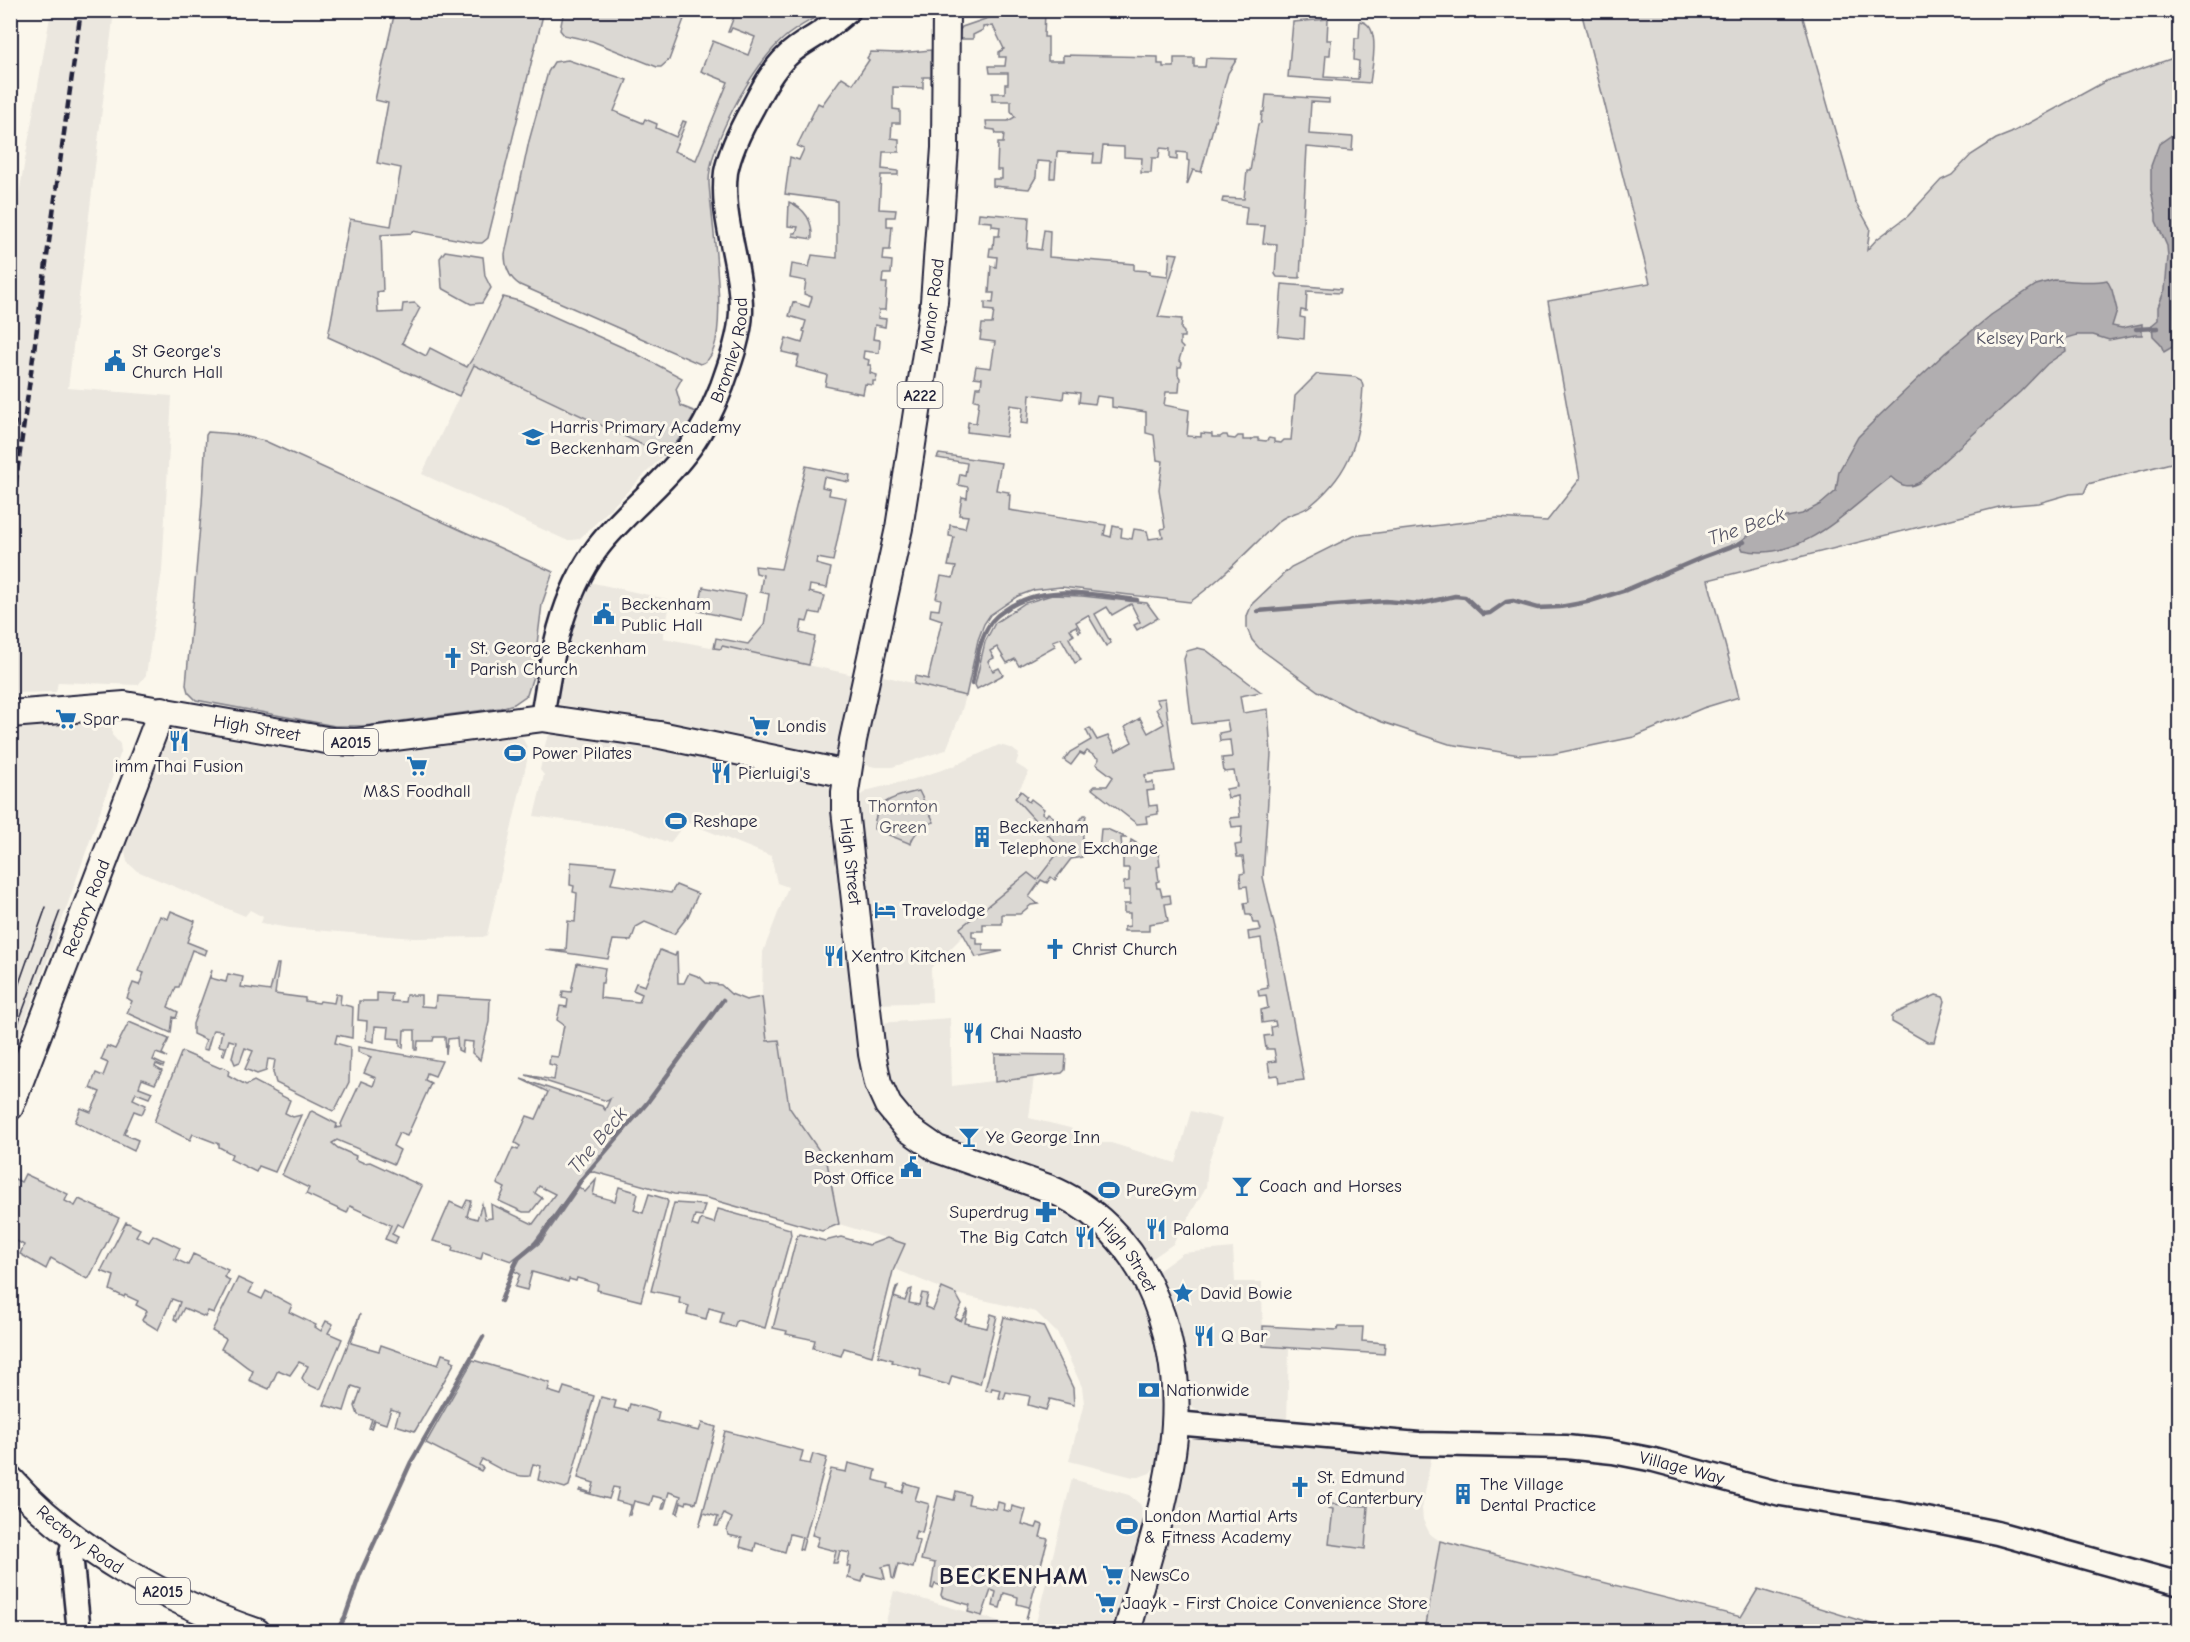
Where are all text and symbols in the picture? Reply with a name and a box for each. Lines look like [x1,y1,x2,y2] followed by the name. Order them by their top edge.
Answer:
[916,257,949,355] street label: Manor Road
[706,297,752,406] street label: Bromley Road
[1976,328,2064,349] park label: Kelsey Park
[132,341,223,383] place label: St George's Church Hall
[103,349,127,373] public building icon: St George's Church Hall
[898,382,942,408] road number: A222
[550,417,742,459] place label: Harris Primary Academy Beckenham Green
[521,425,545,449] school or university icon: Harris Primary Academy Beckenham Green
[1705,503,1788,550] water label: The Beck
[621,594,711,636] place label: Beckenham Public Hall
[592,602,616,626] public building icon: Beckenham Public Hall
[470,638,646,680] place label: St. George Beckenham Parish Church
[441,646,465,670] church icon: St. George Beckenham Parish Church
[54,707,78,731] supermarket icon: Spar
[83,709,120,730] place label: Spar
[212,711,302,746] street label: High Street
[748,714,772,738] supermarket icon: Londis
[777,716,826,737] place label: Londis
[167,729,191,753] restaurant icon: imm Thai Fusion
[324,729,378,755] road number: A2015
[503,741,527,765] sports icon: Power Pilates
[532,743,632,764] place label: Power Pilates
[405,754,429,778] supermarket icon: M&S Foodhall
[115,756,243,777] place label: imm Thai Fusion
[709,761,733,785] restaurant icon: Pierluigi's
[738,763,810,784] place label: Pierluigi's
[363,781,471,802] place label: M&S Foodhall
[868,796,938,838] park label: Thornton Green
[664,809,688,833] sports icon: Reshape
[693,811,758,832] place label: Reshape
[835,816,865,907] street label: High Street
[999,817,1158,859] place label: Beckenham Telephone Exchange
[970,825,994,849] building icon: Beckenham Telephone Exchange
[58,857,115,960] street label: Rectory Road
[873,898,897,922] hotel icon: Travelodge
[902,900,985,921] place label: Travelodge
[1043,937,1067,961] church icon: Christ Church
[1072,939,1177,960] place label: Christ Church
[822,944,846,968] restaurant icon: Xentro Kitchen
[851,946,966,967] place label: Xentro Kitchen
[961,1021,985,1045] restaurant icon: Chai Naasto
[990,1023,1082,1044] place label: Chai Naasto
[563,1102,632,1178] water label: The Beck
[957,1125,981,1149] bar icon: Ye George Inn
[986,1127,1100,1148] place label: Ye George Inn
[804,1147,894,1189] place label: Beckenham Post Office
[899,1155,923,1179] public building icon: Beckenham Post Office
[1230,1174,1254,1198] bar icon: Coach and Horses
[1259,1176,1402,1197] place label: Coach and Horses
[1097,1178,1121,1202] sports icon: PureGym
[1126,1180,1197,1201] place label: PureGym
[1034,1200,1058,1224] pharmacy icon: Superdrug
[949,1202,1029,1223] place label: Superdrug
[1093,1213,1161,1296] street label: High Street
[1144,1217,1168,1241] restaurant icon: Paloma
[1173,1219,1229,1240] place label: Paloma
[1073,1225,1097,1249] restaurant icon: The Big Catch
[960,1227,1068,1248] place label: The Big Catch
[1171,1281,1195,1305] place icon: David Bowie
[1200,1283,1292,1304] place label: David Bowie
[1192,1324,1216,1348] restaurant icon: Q Bar
[1221,1326,1268,1347] place label: Q Bar
[1137,1378,1161,1402] bank icon: Nationwide
[1166,1380,1249,1401] place label: Nationwide
[1638,1447,1728,1490] street label: Village Way
[1317,1467,1424,1509] place label: St. Edmund of Canterbury
[1480,1474,1596,1516] place label: The Village Dental Practice
[1288,1475,1312,1499] church icon: St. Edmund of Canterbury
[1451,1482,1475,1506] building icon: The Village Dental Practice
[32,1501,127,1579] street label: Rectory Road
[1144,1506,1297,1548] place label: London Martial Arts & Fitness Academy
[1115,1514,1139,1538] sports icon: London Martial Arts & Fitness Academy
[939,1562,1089,1590] district label: BECKENHAM
[1101,1563,1125,1587] supermarket icon: NewsCo
[1130,1565,1190,1586] place label: NewsCo
[136,1578,190,1604] road number: A2015
[1094,1591,1118,1615] supermarket icon: Jaayk - First Choice Convenience Store
[1123,1593,1427,1614] place label: Jaayk - First Choice Convenience Store

